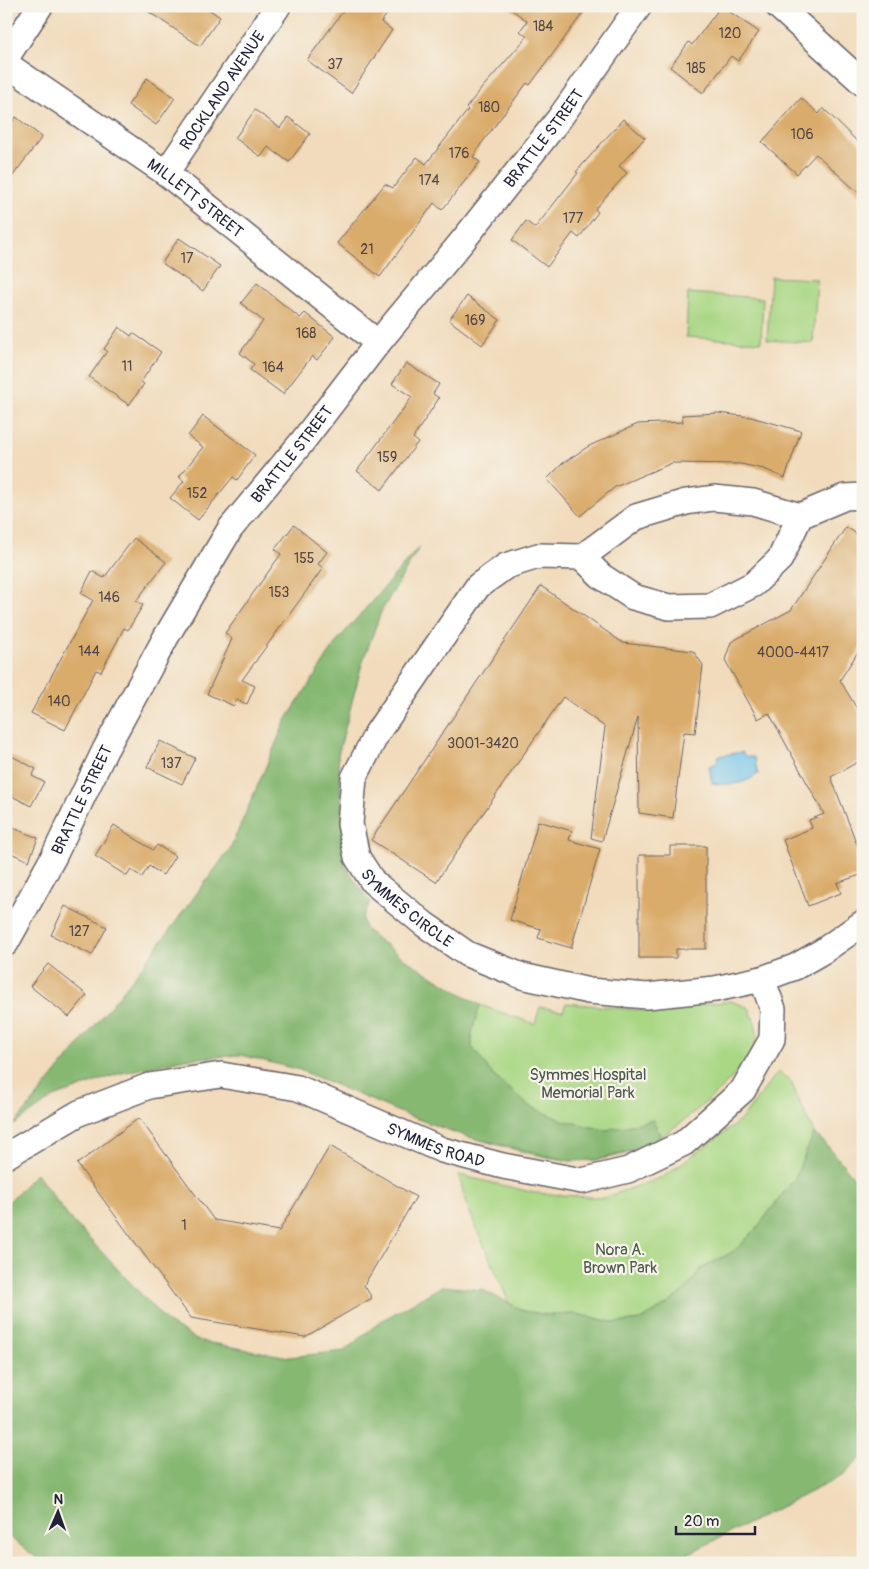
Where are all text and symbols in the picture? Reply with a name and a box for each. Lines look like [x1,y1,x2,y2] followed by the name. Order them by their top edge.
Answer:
[533,18,553,35] house number: 184
[719,25,741,42] house number: 120
[176,27,270,154] street label: ROCKLAND AVENUE
[327,56,343,73] house number: 37
[686,60,706,77] house number: 185
[500,85,588,192] street label: BRATTLE STREET
[478,99,500,116] house number: 180
[790,126,814,143] house number: 106
[448,145,470,162] house number: 176
[143,154,247,242] street label: MILLETT STREET
[419,172,440,189] house number: 174
[563,210,584,227] house number: 177
[360,241,374,258] house number: 21
[181,250,194,267] house number: 17
[465,312,485,329] house number: 169
[296,325,316,342] house number: 168
[122,358,132,375] house number: 11
[262,359,284,376] house number: 164
[247,402,337,507] street label: BRATTLE STREET
[377,449,397,466] house number: 159
[187,485,208,502] house number: 152
[294,550,314,567] house number: 155
[269,584,290,601] house number: 153
[98,589,120,606] house number: 146
[78,643,100,660] house number: 144
[757,644,830,661] house number: 4000-4417
[47,693,71,710] house number: 140
[447,735,519,752] house number: 3001-3420
[47,742,117,858] street label: BRATTLE STREET
[161,755,182,772] house number: 137
[356,865,457,952] street label: SYMMES CIRCLE
[69,923,90,940] house number: 127
[529,1065,647,1103] park label: Symmes Hospital Memorial Park
[384,1118,487,1172] street label: SYMMES ROAD
[181,1217,187,1234] house number: 1
[583,1240,657,1278] park label: Nora A. Brown Park
[32,1486,82,1536] north arrow
[53,1491,63,1508] text: N
[676,1504,755,1536] scale bar
[684,1512,719,1531] text: 20 m

